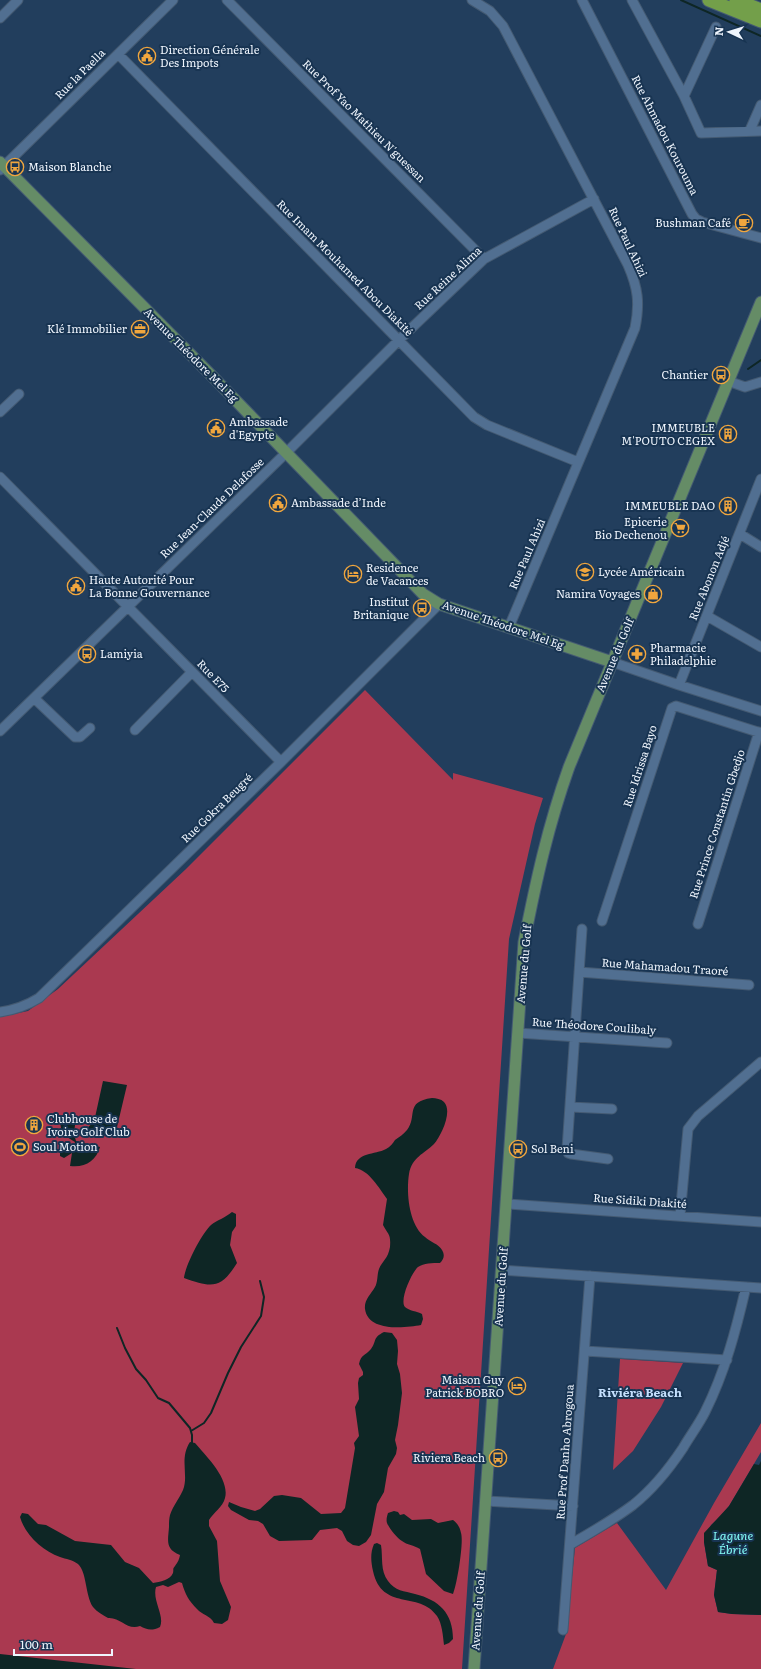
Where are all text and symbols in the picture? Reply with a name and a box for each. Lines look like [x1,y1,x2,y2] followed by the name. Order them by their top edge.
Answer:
[709,12,749,52] north arrow
[710,26,726,36] text: N
[160,41,260,70] place label: Direction Générale Des Impots
[50,44,108,102] street label: Rue la Paella
[137,46,157,66] public building icon: Direction Générale Des Impots
[300,55,430,185] street label: Rue Prof Yao Mathieu N'guessan
[629,72,703,197] street label: Rue Ahmadou Kourouma
[5,157,25,177] bus stop icon: Maison Blanche
[28,158,112,174] place label: Maison Blanche
[274,196,418,339] street label: Rue Imam Mouhamed Abou Diakité
[606,204,652,279] street label: Rue Paul Ahizi
[734,213,754,233] cafe icon: Bushman Café
[655,214,731,230] place label: Bushman Café
[410,242,484,313] street label: Rue Reine Alima
[141,303,243,406] street label: Avenue Théodore Mel Eg
[130,319,150,339] office icon: Klé Immobilier
[47,320,128,336] place label: Klé Immobilier
[711,365,731,385] bus stop icon: Chantier
[661,366,709,382] place label: Chantier
[229,413,288,442] place label: Ambassade d'Egypte
[206,418,226,438] public building icon: Ambassade d'Egypte
[621,419,715,448] place label: IMMEUBLE M'POUTO CEGEX
[718,424,738,444] building icon: IMMEUBLE M'POUTO CEGEX
[156,453,267,561] street label: Rue Jean-Claude Delafosse
[268,493,288,513] public building icon: Ambassade d’Inde
[291,494,386,510] place label: Ambassade d’Inde
[718,496,738,516] building icon: IMMEUBLE DAO
[625,497,715,513] place label: IMMEUBLE DAO
[594,513,667,542] place label: Epicerie Bio Dechenou
[504,515,548,592] street label: Rue Paul Ahizi
[670,518,690,538] supermarket icon: Epicerie Bio Dechenou
[684,533,732,622] street label: Rue Abonon Adjé
[366,559,428,588] place label: Residence de Vacances
[575,562,595,582] school or university icon: Lycée Américain
[598,563,685,579] place label: Lycée Américain
[343,564,363,584] hotel icon: Residence de Vacances
[89,571,210,600] place label: Haute Autorité Pour La Bonne Gouvernance
[66,576,86,596] public building icon: Haute Autorité Pour La Bonne Gouvernance
[643,584,663,604] shop icon: Namira Voyages
[556,585,640,601] place label: Namira Voyages
[353,593,410,622] place label: Institut Britanique
[440,596,567,653] street label: Avenue Théodore Mel Eg
[412,598,432,618] bus stop icon: Institut Britanique
[591,614,637,694] street label: Avenue du Golf
[650,639,716,668] place label: Pharmacie Philadelphie
[77,644,97,664] bus stop icon: Lamiyia
[627,644,647,664] pharmacy icon: Pharmacie Philadelphie
[100,645,143,661] place label: Lamiyia
[194,655,234,696] street label: Rue E75
[618,723,660,809] street label: Rue Idrissa Bayo
[684,747,748,900] street label: Rue Prince Constantin Gbedjo
[177,769,256,846] street label: Rue Gokra Beugré
[512,923,534,1004] street label: Avenue du Golf
[601,954,729,978] street label: Rue Mahamadou Traoré
[531,1013,657,1037] street label: Rue Théodore Coulibaly
[47,1110,130,1139] place label: Clubhouse de Ivoire Golf Club
[24,1115,44,1135] building icon: Clubhouse de Ivoire Golf Club
[10,1137,30,1157] sports icon: Soul Motion
[33,1138,98,1154] place label: Soul Motion
[508,1139,528,1159] bus stop icon: Sol Beni
[531,1140,574,1156] place label: Sol Beni
[593,1189,688,1211] street label: Rue Sidiki Diakité
[489,1246,511,1327] street label: Avenue du Golf
[426,1371,505,1400] place label: Maison Guy Patrick BOBRO
[507,1376,527,1396] hotel icon: Maison Guy Patrick BOBRO
[598,1383,682,1401] district label: Riviéra Beach
[551,1384,577,1520] street label: Rue Prof Danho Abrogoua
[488,1448,508,1468] bus stop icon: Riviera Beach
[413,1449,485,1465] place label: Riviera Beach
[713,1526,753,1558] water label: Lagune Ébrié
[466,1570,488,1651] street label: Avenue du Golf
[14,1631,112,1657] scale bar
[20,1635,53,1653] text: 100 m

